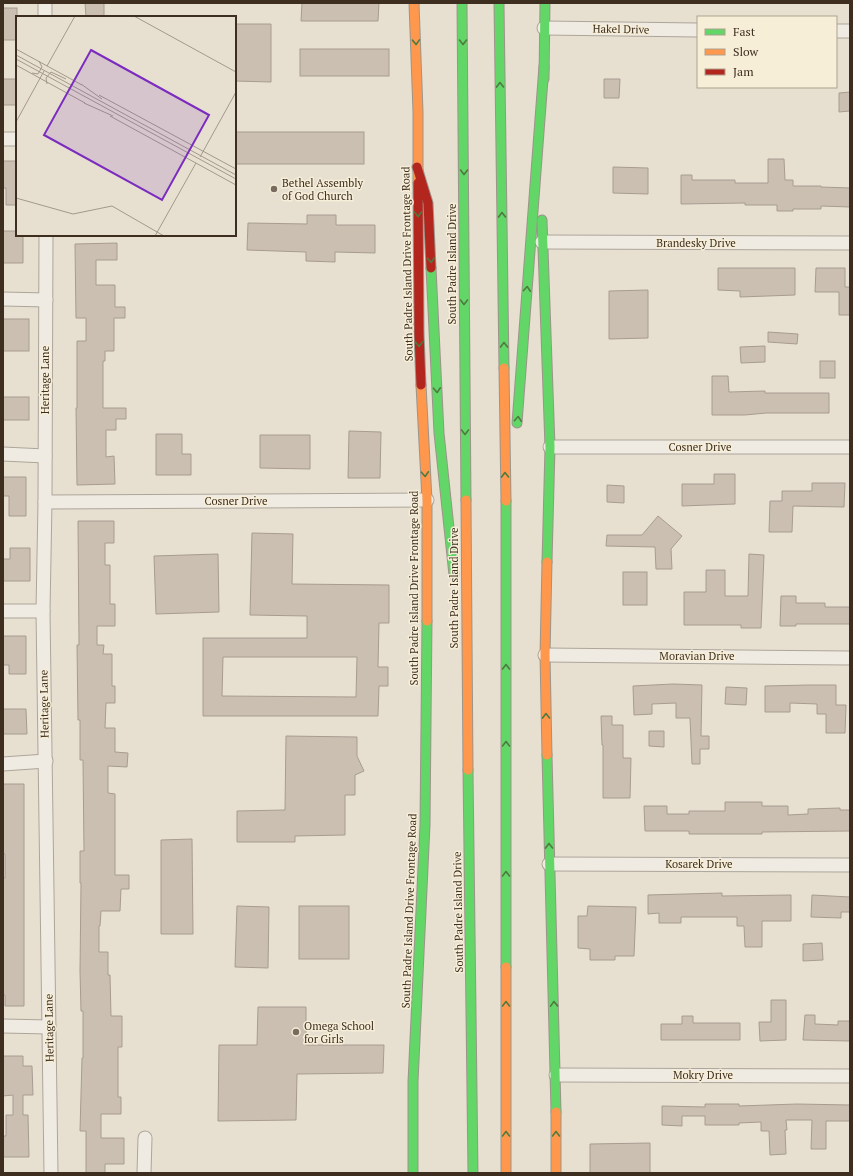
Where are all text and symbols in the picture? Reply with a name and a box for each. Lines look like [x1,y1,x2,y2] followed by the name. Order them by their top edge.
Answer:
[16,16,236,236] inset map
[697,16,837,88] legend
[592,22,650,37] street label: Hakel Drive
[733,24,756,39] text: Fast
[411,39,420,45] one-way arrow
[459,39,467,45] one-way arrow
[733,44,759,59] text: Slow
[733,64,754,79] text: Jam
[496,82,504,88] one-way arrow
[398,166,416,362] street label: South Padre Island Drive Frontage Road
[460,169,468,175] one-way arrow
[282,176,364,203] place label: Bethel Assembly of God Church
[269,184,279,194] marker: Bethel Assembly of God Church
[445,203,459,325] street label: South Padre Island Drive
[414,211,422,217] one-way arrow
[498,212,506,218] one-way arrow
[656,236,736,250] street label: Brandesky Drive
[426,257,435,263] one-way arrow
[523,286,532,292] one-way arrow
[460,299,469,305] one-way arrow
[415,341,424,347] one-way arrow
[499,342,508,348] one-way arrow
[38,345,52,414] street label: Heritage Lane
[433,387,442,393] one-way arrow
[513,416,522,422] one-way arrow
[461,429,469,435] one-way arrow
[669,440,732,454] street label: Cosner Drive
[421,471,430,477] one-way arrow
[501,472,509,478] one-way arrow
[407,491,421,685] street label: South Padre Island Drive Frontage Road
[205,494,268,508] street label: Cosner Drive
[447,527,461,649] street label: South Padre Island Drive
[659,649,735,663] street label: Moravian Drive
[502,664,510,670] one-way arrow
[36,669,52,738] street label: Heritage Lane
[542,713,550,719] one-way arrow
[502,741,510,747] one-way arrow
[399,813,419,1009] street label: South Padre Island Drive Frontage Road
[544,843,553,849] one-way arrow
[450,851,466,973] street label: South Padre Island Drive
[665,857,733,871] street label: Kosarek Drive
[502,871,510,877] one-way arrow
[41,993,57,1062] street label: Heritage Lane
[502,1001,510,1007] one-way arrow
[549,1001,558,1007] one-way arrow
[304,1019,374,1046] place label: Omega School for Girls
[291,1027,301,1037] marker: Omega School for Girls
[673,1068,734,1082] street label: Mokry Drive
[502,1131,510,1137] one-way arrow
[552,1131,560,1137] one-way arrow

